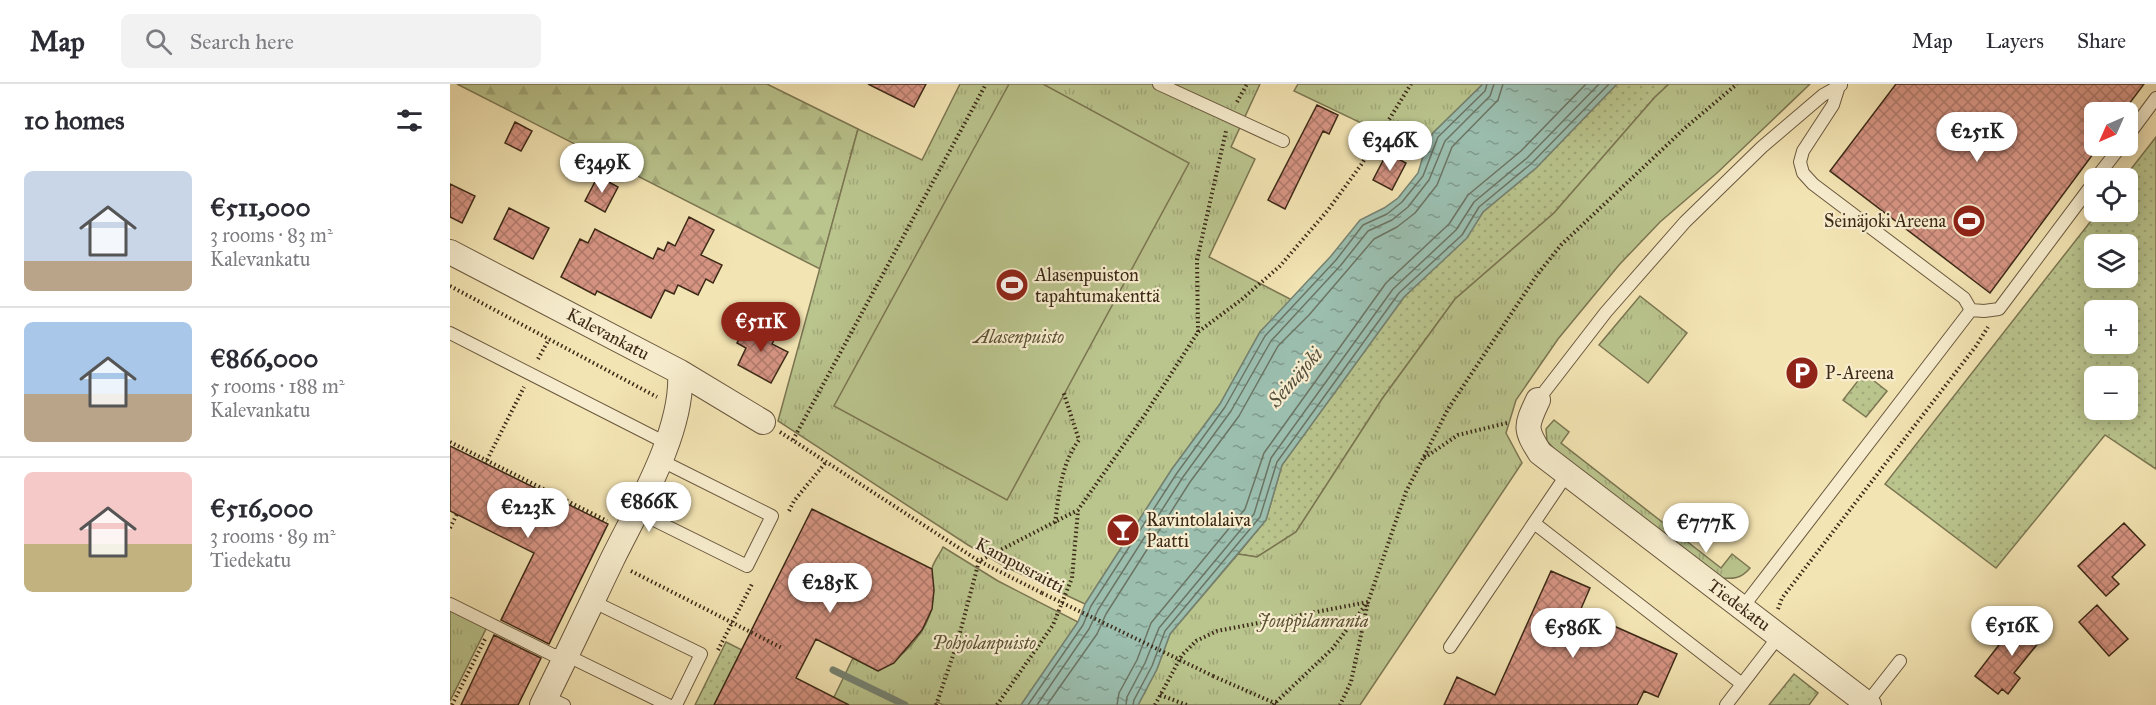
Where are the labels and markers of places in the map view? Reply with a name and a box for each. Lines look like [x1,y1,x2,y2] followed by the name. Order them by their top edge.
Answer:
[1935,112,2019,163] pin: €251K
[1348,121,1432,172] pin: €346K
[560,143,644,194] pin: €349K
[1951,203,1987,239] sports icon: Seinäjoki Areena
[1824,210,1946,232] place label: Seinäjoki Areena
[1034,264,1160,307] place label: Alasenpuiston tapahtumakenttä
[994,267,1030,303] sports icon: Alasenpuiston tapahtumakenttä
[719,302,803,353] pin: €511K
[1784,355,1820,391] parking icon: P-Areena
[1825,362,1894,384] place label: P-Areena
[607,482,691,533] pin: €866K
[486,488,570,539] pin: €223K
[1664,503,1748,554] pin: €777K
[1146,509,1251,552] place label: Ravintolalaiva Paatti
[1105,512,1141,548] bar icon: Ravintolalaiva Paatti
[788,563,872,614] pin: €285K
[1970,606,2054,657] pin: €516K
[1531,608,1615,659] pin: €586K

